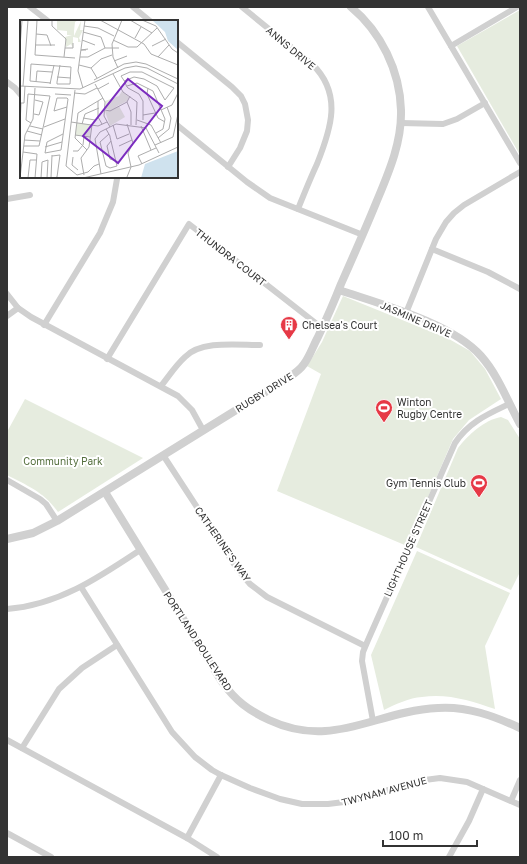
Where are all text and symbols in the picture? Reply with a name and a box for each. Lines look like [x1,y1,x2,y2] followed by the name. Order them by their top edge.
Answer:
[20,20,178,178] inset map
[264,24,318,72] street label: ANNS DRIVE
[193,226,269,288] street label: THUNDRA COURT
[379,299,453,339] street label: JASMINE DRIVE
[279,315,299,340] building icon: Chelsea's Court
[302,319,378,331] place label: Chelsea's Court
[233,369,295,415] street label: RUGBY DRIVE
[397,396,462,420] place label: Winton Rugby Centre
[374,398,394,423] sports icon: Winton Rugby Centre
[23,455,103,467] park label: Community Park
[469,473,489,498] sports icon: Gym Tennis Club
[386,477,466,489] place label: Gym Tennis Club
[381,498,435,598] street label: LIGHTHOUSE STREET
[193,504,254,584] street label: CATHERINE'S WAY
[161,589,235,693] street label: PORTLAND BOULEVARD
[340,774,428,808] street label: TWYNAM AVENUE
[383,822,477,848] scale bar
[389,828,423,843] text: 100 m

